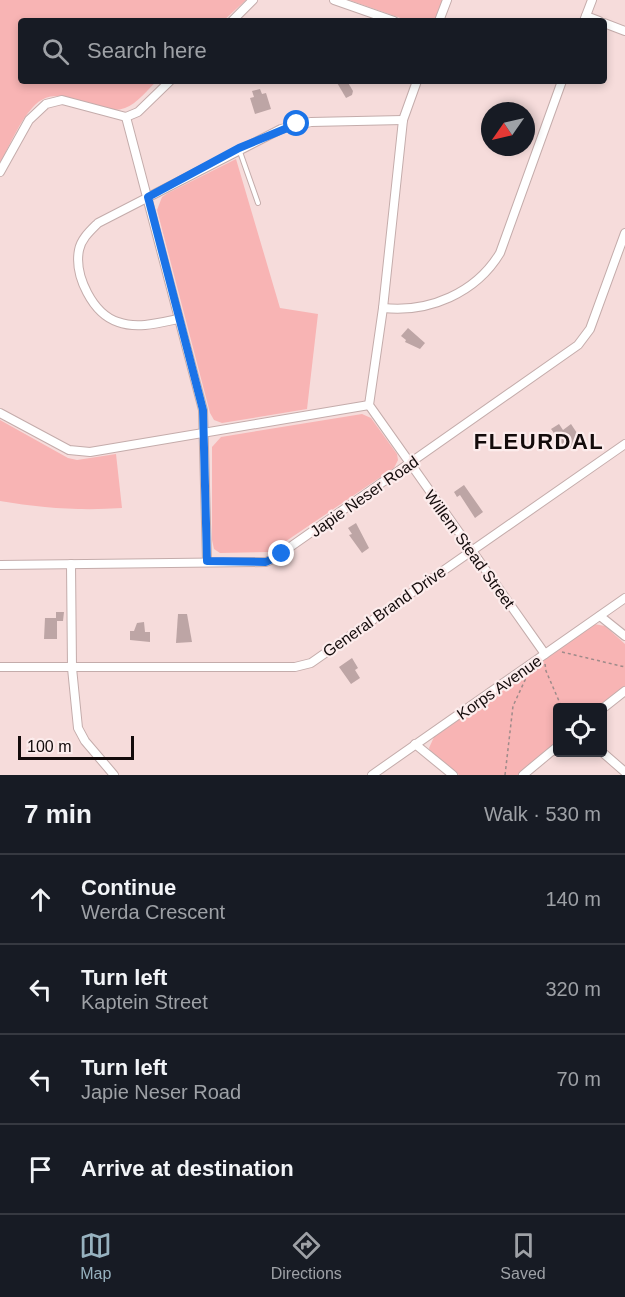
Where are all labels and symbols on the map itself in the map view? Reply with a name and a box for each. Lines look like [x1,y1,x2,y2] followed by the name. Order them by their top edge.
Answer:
[481,102,535,156] north arrow
[283,110,309,136] route start
[474,429,604,454] district label: FLEURDAL
[307,453,422,540] street label: Japie Neser Road
[421,487,518,612] street label: Willem Stead Street
[268,540,294,566] route end
[320,563,449,660] street label: General Brand Drive
[454,652,545,723] street label: Korps Avenue
[18,733,134,760] scale bar

